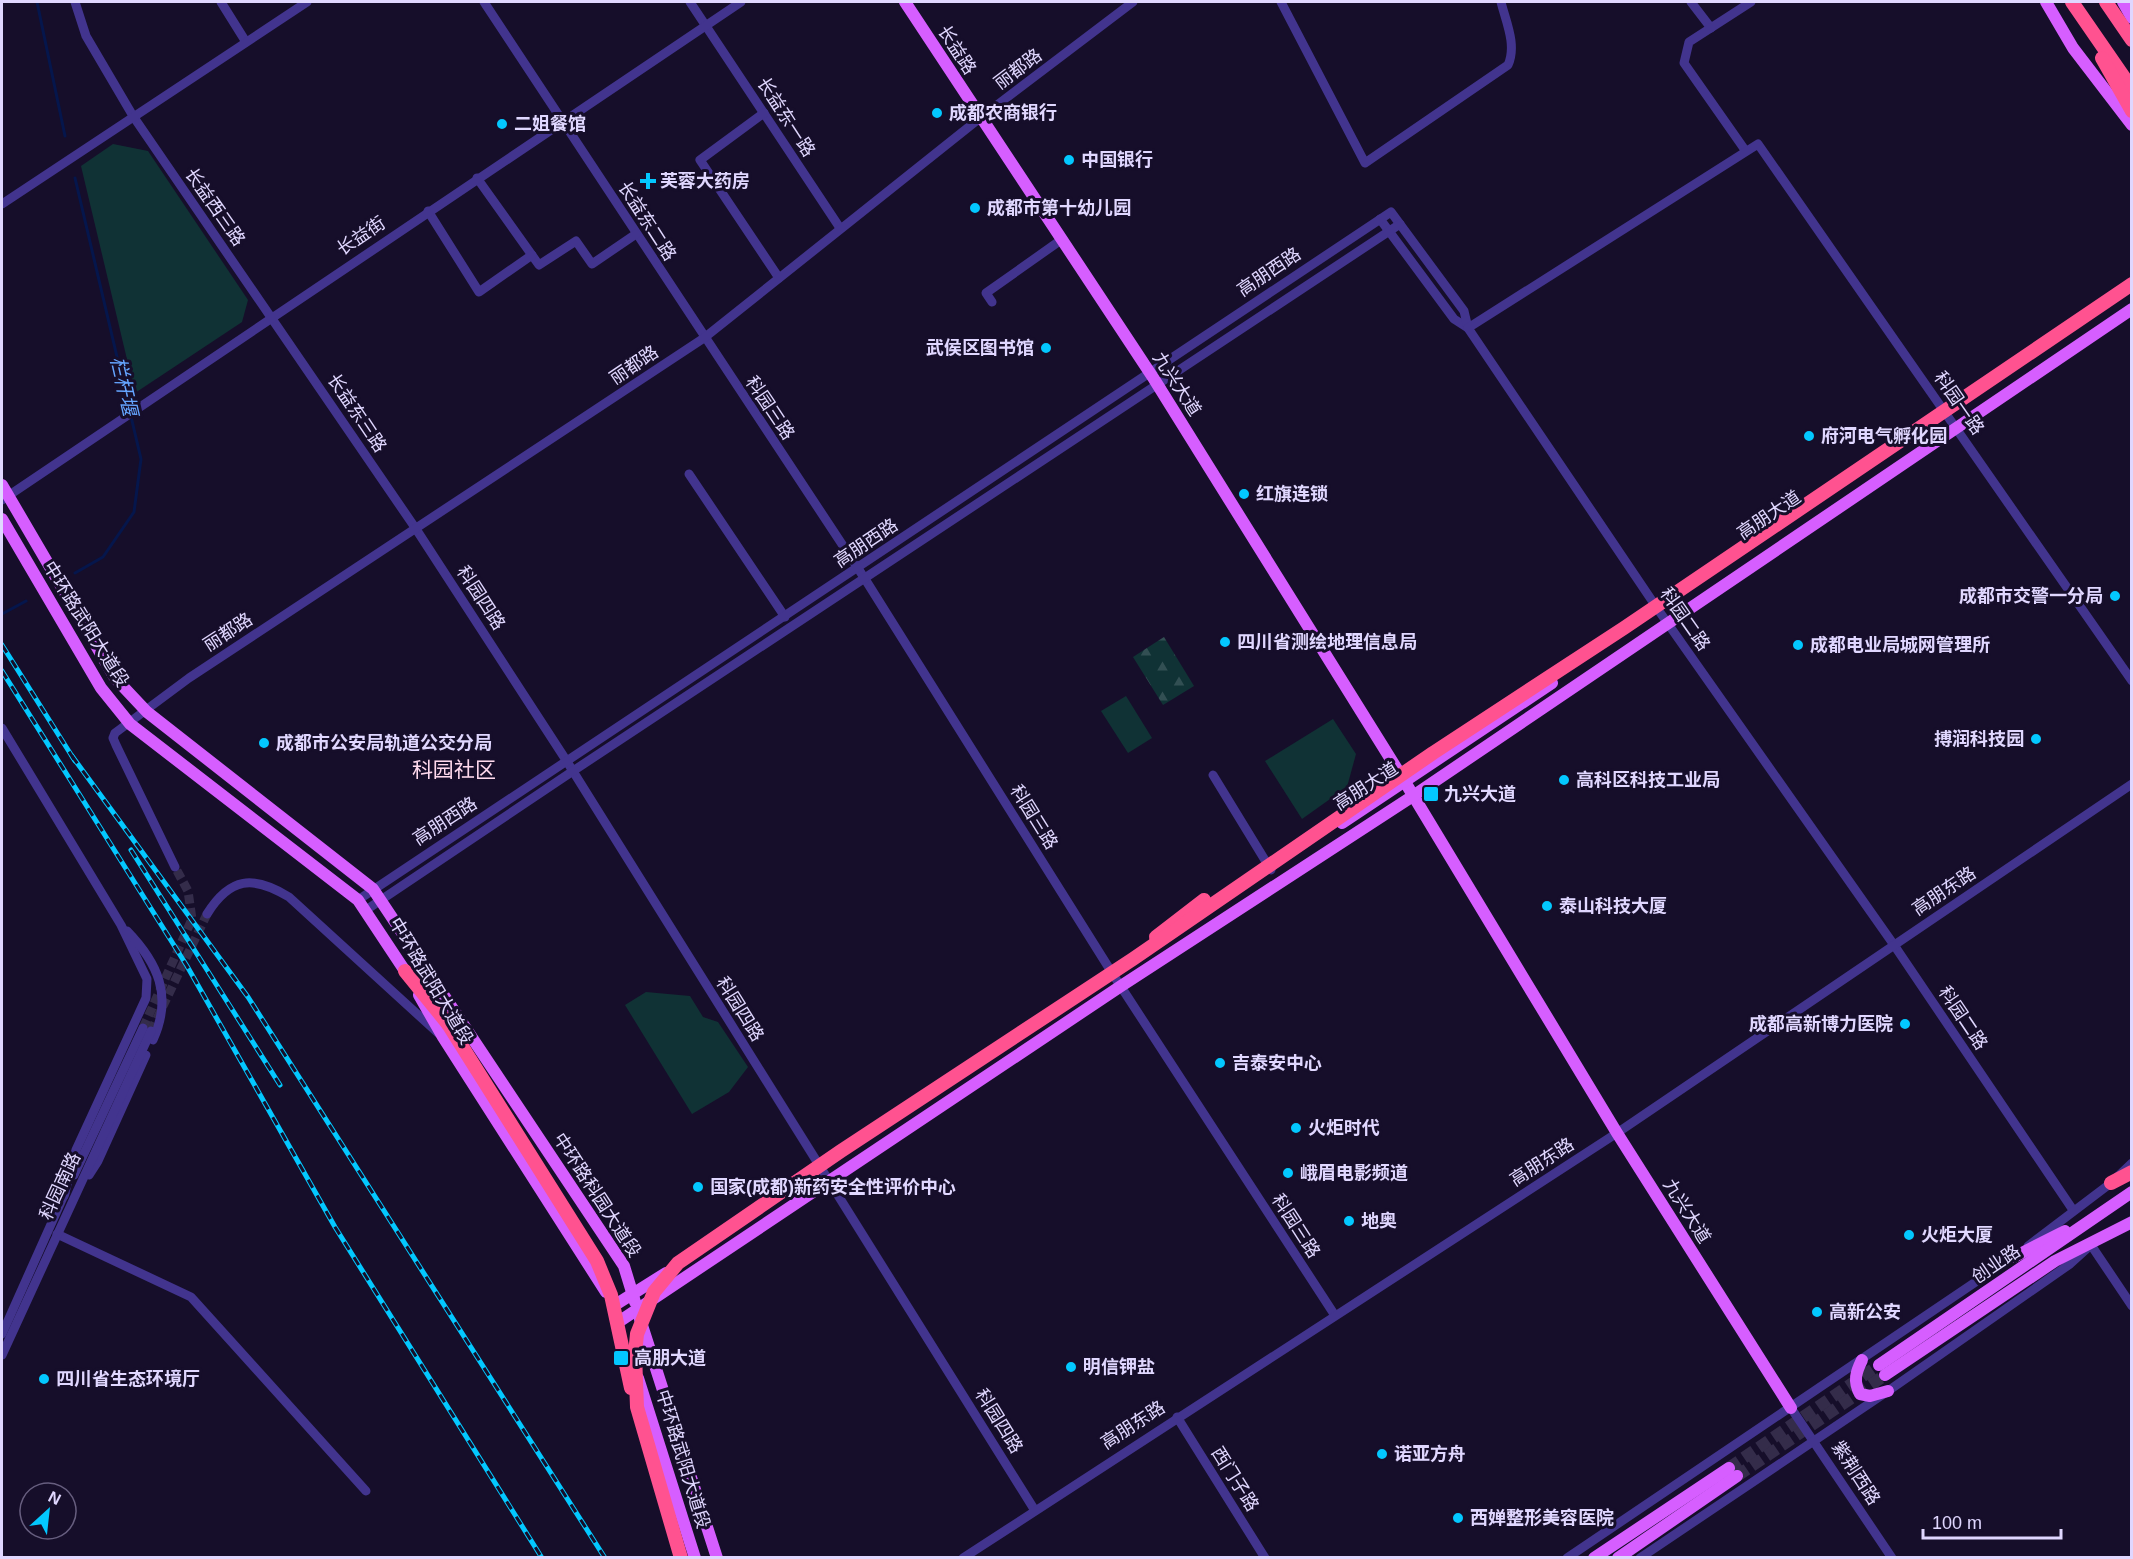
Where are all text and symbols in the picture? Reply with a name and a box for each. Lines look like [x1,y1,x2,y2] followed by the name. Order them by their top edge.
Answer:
[934,22,980,78] street label: 长益路
[990,45,1046,93] street label: 丽都路
[753,74,819,160] street label: 长益东一路
[949,102,1057,123] place label: 成都农商银行
[930,106,944,120] marker: 成都农商银行
[514,114,586,134] place label: 二姐餐馆
[495,117,509,131] marker: 二姐餐馆
[1081,149,1153,170] place label: 中国银行
[1062,153,1076,167] marker: 中国银行
[181,164,249,250] street label: 长益西三路
[660,171,750,191] place label: 芙蓉大药房
[641,174,655,188] marker: 芙蓉大药房
[614,178,680,264] street label: 长益东二路
[987,198,1131,218] place label: 成都市第十幼儿园
[968,201,982,215] marker: 成都市第十幼儿园
[333,213,389,259] street label: 长益街
[1234,244,1304,300] street label: 高朋西路
[926,338,1034,358] place label: 武侯区图书馆
[1039,341,1053,355] marker: 武侯区图书馆
[606,342,662,388] street label: 丽都路
[1149,348,1205,420] street label: 九兴大道
[107,354,142,421] water label: 栏杆堰
[1930,368,1988,438] street label: 科园一路
[324,370,390,456] street label: 长益东三路
[742,373,798,443] street label: 科园三路
[1821,426,1947,446] place label: 府河电气孵化园
[1802,429,1816,443] marker: 府河电气孵化园
[1256,484,1328,504] place label: 红旗连锁
[1237,487,1251,501] marker: 红旗连锁
[1734,487,1804,543] street label: 高朋大道
[831,515,901,571] street label: 高朋西路
[39,558,133,690] street label: 中环路武阳大道段
[453,562,509,634] street label: 科园四路
[1656,584,1714,654] street label: 科园二路
[1959,586,2103,606] place label: 成都市交警一分局
[2108,589,2122,603] marker: 成都市交警一分局
[200,609,256,655] street label: 丽都路
[1237,632,1417,652] place label: 四川省测绘地理信息局
[1218,635,1232,649] marker: 四川省测绘地理信息局
[1810,635,1990,655] place label: 成都电业局城网管理所
[1791,638,1805,652] marker: 成都电业局城网管理所
[1934,729,2024,749] place label: 搏润科技园
[2029,732,2043,746] marker: 搏润科技园
[276,733,492,753] place label: 成都市公安局轨道公交分局
[257,736,271,750] marker: 成都市公安局轨道公交分局
[412,758,496,781] district label: 科园社区
[1330,758,1402,814] street label: 高朋大道
[1576,770,1720,790] place label: 高科区科技工业局
[1557,773,1571,787] marker: 高科区科技工业局
[1006,781,1062,853] street label: 科园三路
[1444,784,1516,804] place label: 九兴大道
[1422,785,1440,803] marker: 九兴大道
[409,793,481,849] street label: 高朋西路
[1909,863,1979,919] street label: 高朋东路
[1559,896,1667,916] place label: 泰山科技大厦
[1540,899,1554,913] marker: 泰山科技大厦
[385,914,477,1048] street label: 中环路武阳大道段
[712,973,768,1045] street label: 科园四路
[1935,983,1991,1053] street label: 科园二路
[1749,1014,1893,1034] place label: 成都高新博力医院
[1898,1017,1912,1031] marker: 成都高新博力医院
[1232,1053,1322,1073] place label: 吉泰安中心
[1213,1056,1227,1070] marker: 吉泰安中心
[1308,1118,1380,1138] place label: 火炬时代
[1289,1121,1303,1135] marker: 火炬时代
[549,1129,645,1261] street label: 中环路科园大道段
[1506,1134,1578,1190] street label: 高朋东路
[36,1149,84,1223] street label: 科园南路
[1300,1163,1408,1183] place label: 峨眉电影频道
[1281,1166,1295,1180] marker: 峨眉电影频道
[1659,1175,1715,1247] street label: 九兴大道
[710,1177,956,1197] place label: 国家(成都)新药安全性评价中心
[691,1180,705,1194] marker: 国家(成都)新药安全性评价中心
[1268,1190,1324,1262] street label: 科园三路
[1361,1211,1397,1231] place label: 地奥
[1342,1214,1356,1228] marker: 地奥
[1921,1225,1993,1245] place label: 火炬大厦
[1902,1228,1916,1242] marker: 火炬大厦
[1968,1241,2024,1287] street label: 创业路
[1829,1302,1901,1322] place label: 高新公安
[1810,1305,1824,1319] marker: 高新公安
[634,1348,706,1368] place label: 高朋大道
[612,1349,630,1367] marker: 高朋大道
[1083,1357,1155,1377] place label: 明信钾盐
[1064,1360,1078,1374] marker: 明信钾盐
[56,1369,200,1389] place label: 四川省生态环境厅
[37,1372,51,1386] marker: 四川省生态环境厅
[971,1385,1027,1457] street label: 科园四路
[652,1387,714,1531] street label: 中环路武阳大道段
[1097,1397,1169,1453] street label: 高朋东路
[1828,1437,1884,1509] street label: 紫荆西路
[1207,1443,1263,1515] street label: 西门子路
[1394,1444,1466,1464] place label: 诺亚方舟
[1375,1447,1389,1461] marker: 诺亚方舟
[18,1481,78,1541] north arrow
[46,1488,64,1508] text: N
[1923,1502,2061,1540] scale bar
[1470,1508,1614,1528] place label: 西婵整形美容医院
[1451,1511,1465,1525] marker: 西婵整形美容医院
[1932,1513,1982,1533] text: 100 m

